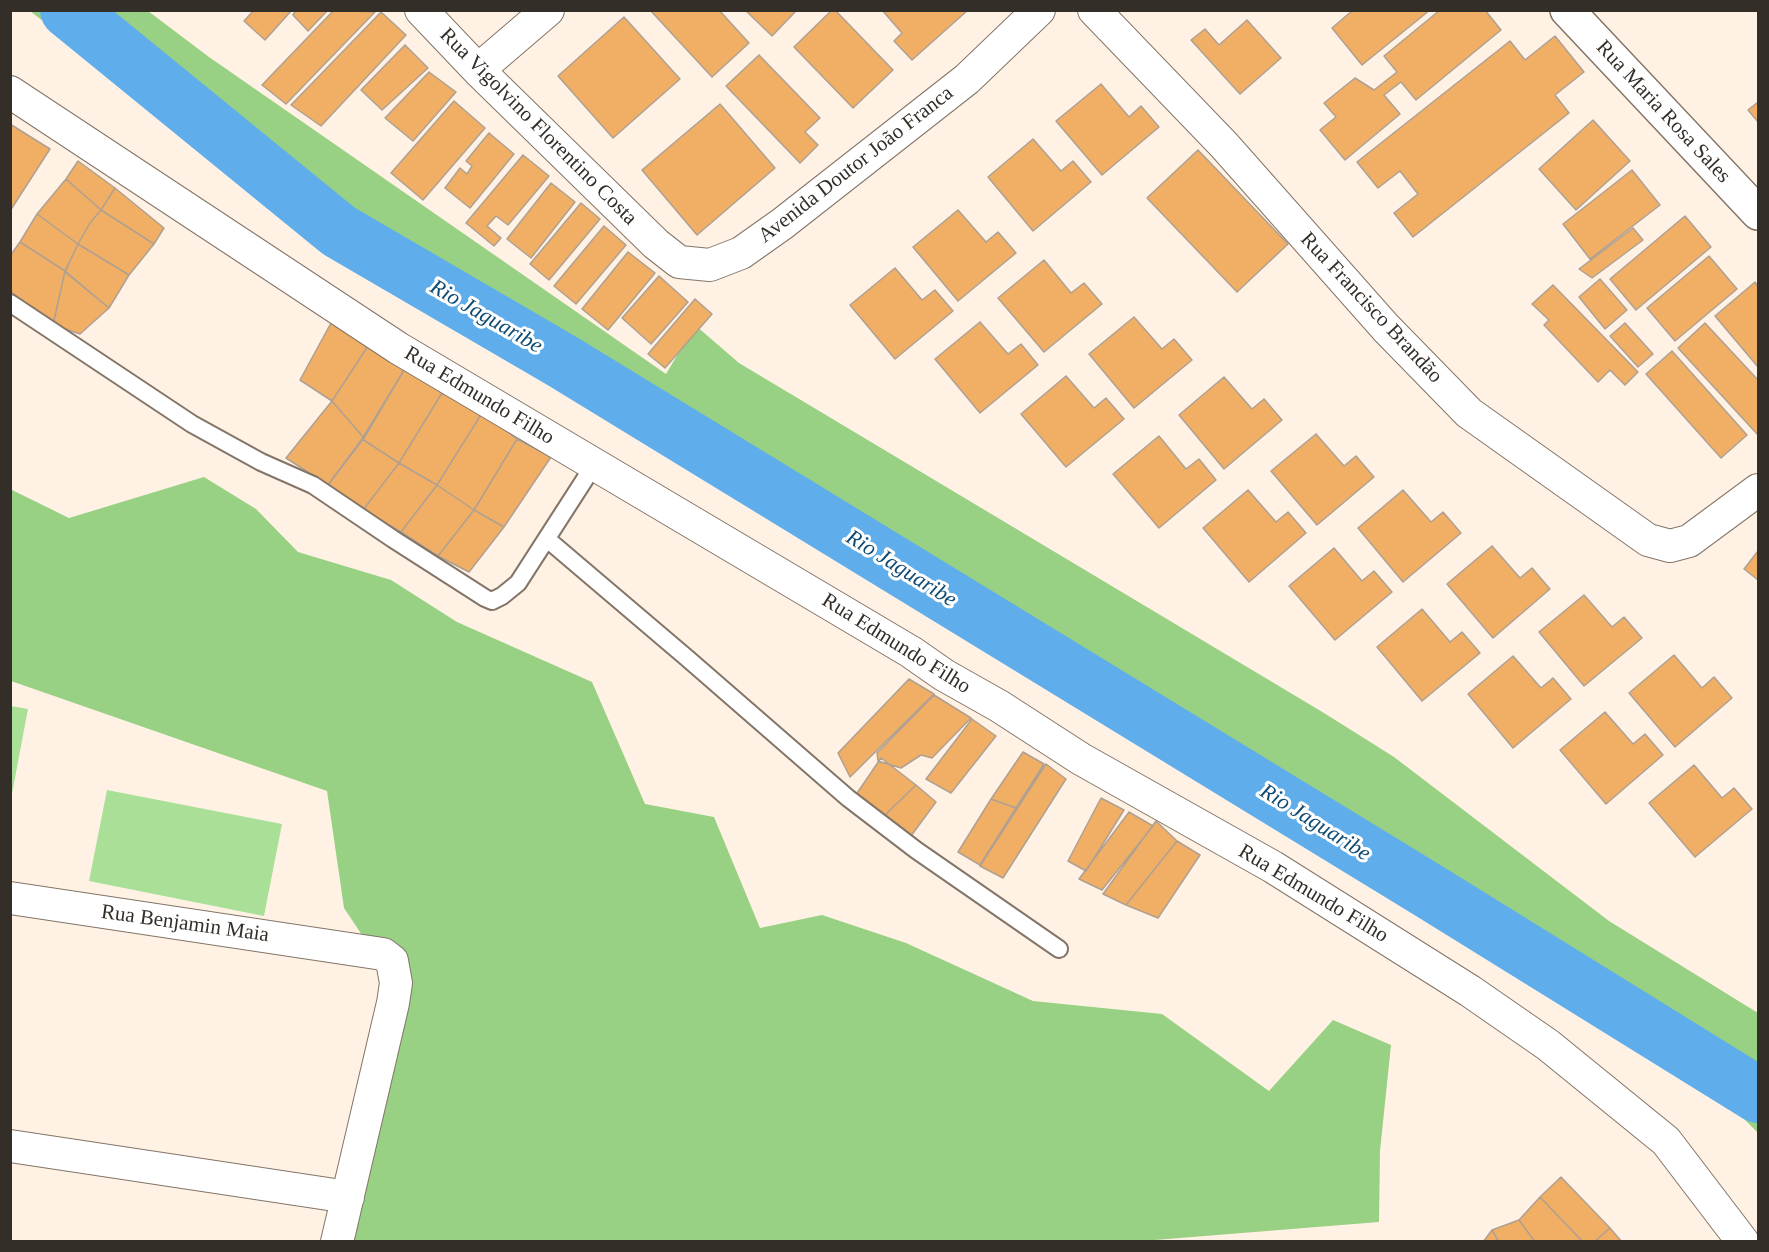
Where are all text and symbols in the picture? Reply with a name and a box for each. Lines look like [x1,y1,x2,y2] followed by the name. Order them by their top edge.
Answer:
[434,23,642,231] street label: Rua Vigolvino Florentino Costa
[1590,35,1736,189] street label: Rua Maria Rosa Sales
[754,81,958,249] street label: Avenida Doutor João Franca
[1295,227,1447,389] street label: Rua Francisco Brandão
[425,274,547,360] water label: Rio Jaguaribe
[400,341,558,451] street label: Rua Edmundo Filho
[841,525,961,613] water label: Rio Jaguaribe
[817,588,975,700] street label: Rua Edmundo Filho
[1255,779,1375,867] water label: Rio Jaguaribe
[1234,839,1392,949] street label: Rua Edmundo Filho
[100,900,270,948] street label: Rua Benjamin Maia

